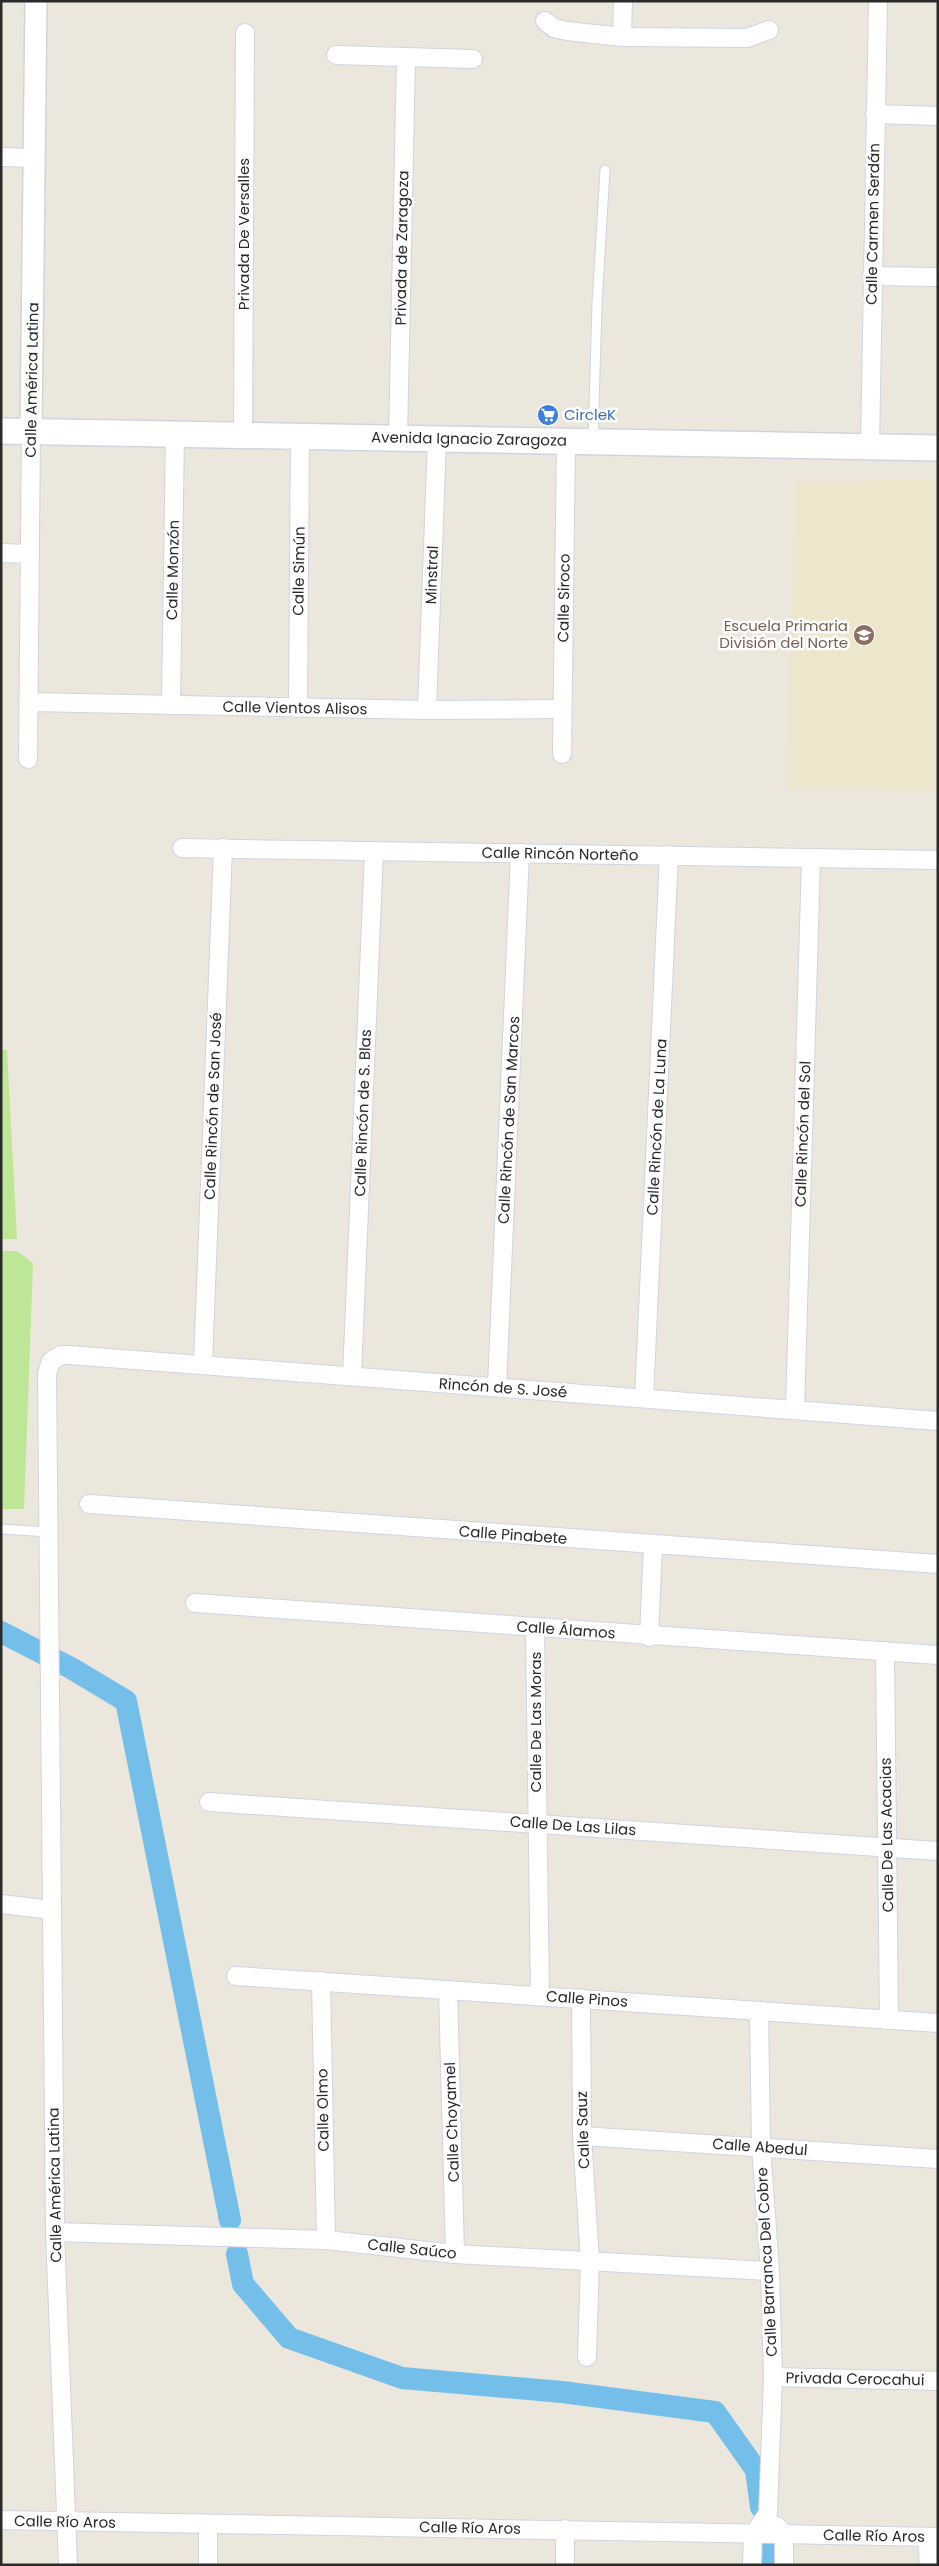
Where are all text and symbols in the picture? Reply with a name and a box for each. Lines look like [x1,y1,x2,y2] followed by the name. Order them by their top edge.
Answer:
[861,143,884,305] street label: Calle Carmen Serdán
[233,158,254,310] street label: Privada De Versalles
[390,170,413,326] street label: Privada de Zaragoza
[20,302,43,458] street label: Calle América Latina
[536,403,560,427] supermarket icon: CircleK
[564,404,616,425] place label: CircleK
[371,426,567,451] street label: Avenida Ignacio Zaragoza
[161,520,184,620] street label: Calle Monzón
[287,526,310,616] street label: Calle Simún
[420,545,443,605] street label: Minstral
[552,553,575,643] street label: Calle Siroco
[719,615,848,653] place label: Escuela Primaria División del Norte
[852,623,876,647] school or university icon: Escuela Primaria División del Norte
[222,696,368,719] street label: Calle Vientos Alisos
[481,842,639,865] street label: Calle Rincón Norteño
[199,1012,226,1200] street label: Calle Rincón de San José
[493,1015,524,1225] street label: Calle Rincón de San Marcos
[349,1029,376,1197] street label: Calle Rincón de S. Blas
[641,1038,672,1216] street label: Calle Rincón de La Luna
[789,1060,816,1207] street label: Calle Rincón del Sol
[438,1373,568,1402] street label: Rincón de S. José
[458,1520,568,1549] street label: Calle Pinabete
[516,1616,616,1643] street label: Calle Álamos
[525,1651,546,1792] street label: Calle De Las Moras
[875,1757,898,1913] street label: Calle De Las Acacias
[509,1811,637,1840] street label: Calle De Las Lilas
[545,1985,629,2012] street label: Calle Pinos
[439,2062,464,2182] street label: Calle Choyamel
[311,2068,334,2152] street label: Calle Olmo
[571,2091,594,2169] street label: Calle Sauz
[43,2107,66,2263] street label: Calle América Latina
[712,2133,808,2160] street label: Calle Abedul
[751,2167,782,2357] street label: Calle Barranca Del Cobre
[366,2233,458,2264] street label: Calle Saúco
[785,2367,925,2390] street label: Privada Cerocahui
[14,2510,116,2533] street label: Calle Río Aros
[419,2516,521,2539] street label: Calle Río Aros
[823,2524,925,2547] street label: Calle Río Aros

